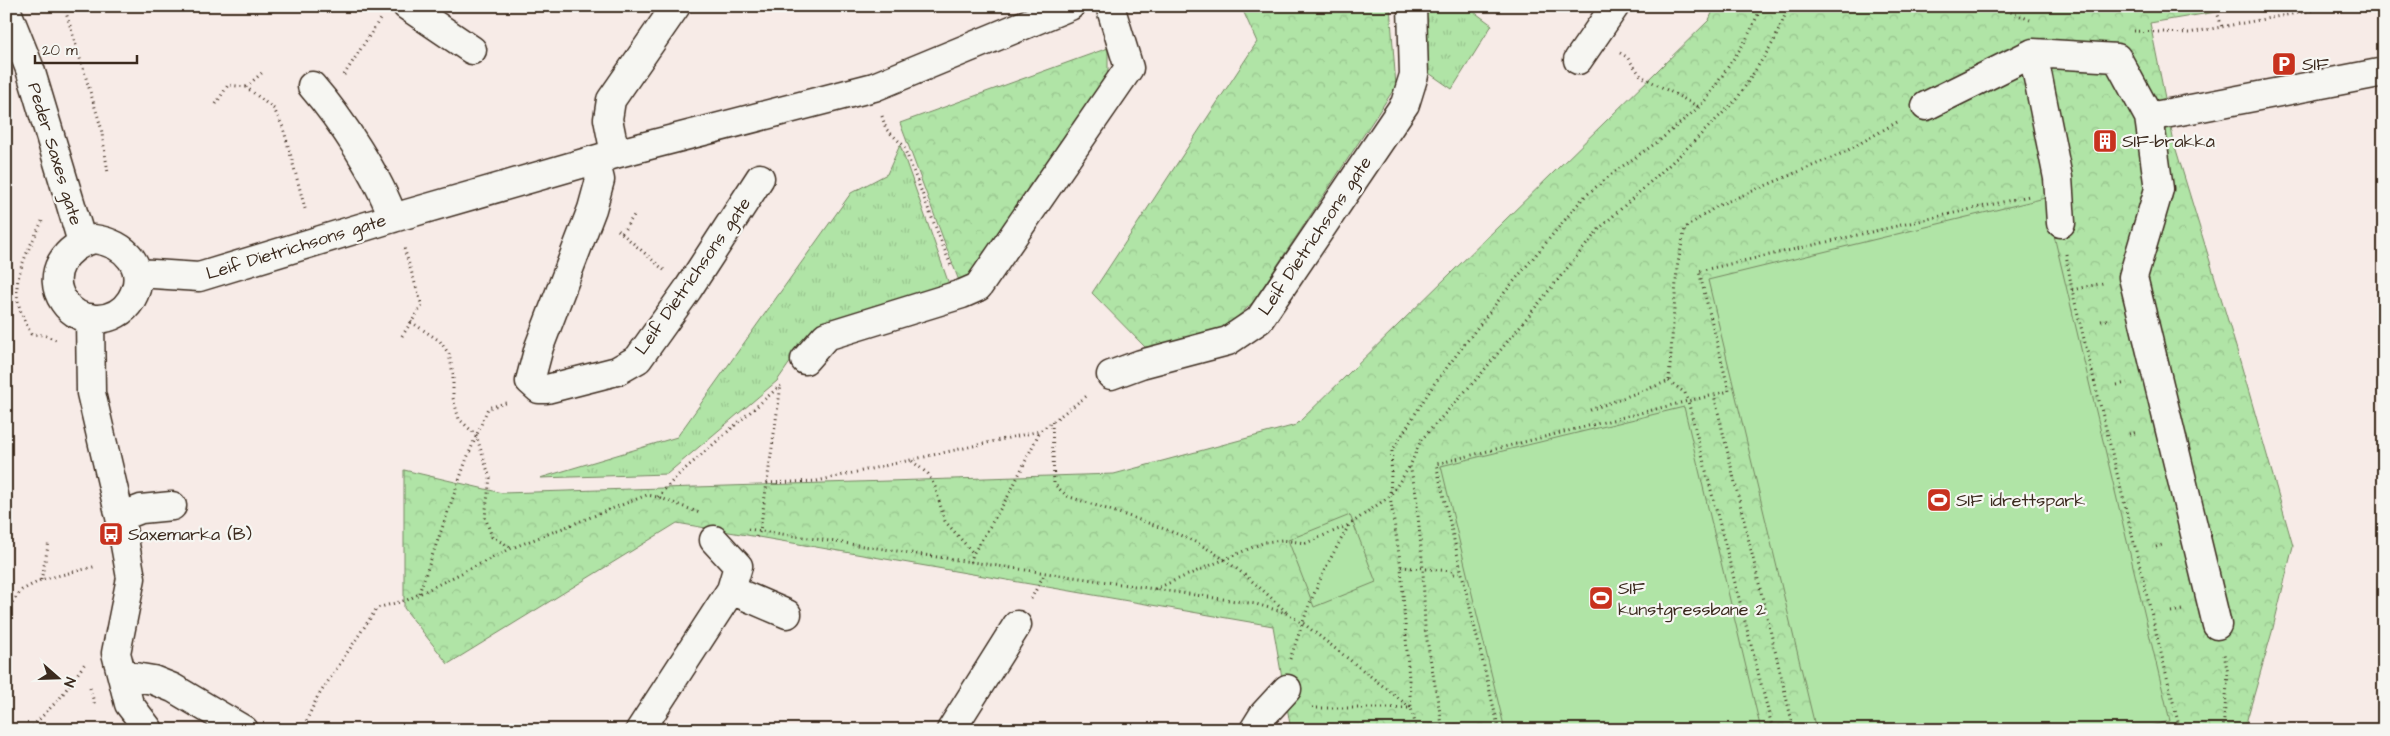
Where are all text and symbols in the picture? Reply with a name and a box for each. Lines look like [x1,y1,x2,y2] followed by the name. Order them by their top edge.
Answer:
[35,32,138,64] scale bar
[42,40,78,61] text: 20 m
[2271,51,2297,77] parking icon: SIF
[2302,52,2329,77] place label: SIF
[20,80,89,229] street label: Peder Saxes gate
[2092,128,2118,154] building icon: SIF-brakkå
[2122,129,2215,154] place label: SIF-brakkå
[1252,151,1379,321] street label: Leif Dietrichsons gate
[629,192,758,360] street label: Leif Dietrichsons gate
[203,208,390,287] street label: Leif Dietrichsons gate
[1926,487,1952,513] sports icon: SIF idrettspark
[1956,488,2085,513] place label: SIF idrettspark
[98,521,124,547] bus stop icon: Saxemarka (B)
[128,522,252,547] place label: Saxemarka (B)
[1618,576,1767,623] place label: SIF kunstgressbane 2
[1588,585,1614,611] sports icon: SIF kunstgressbane 2
[32,654,82,704] north arrow
[58,675,80,690] text: N

